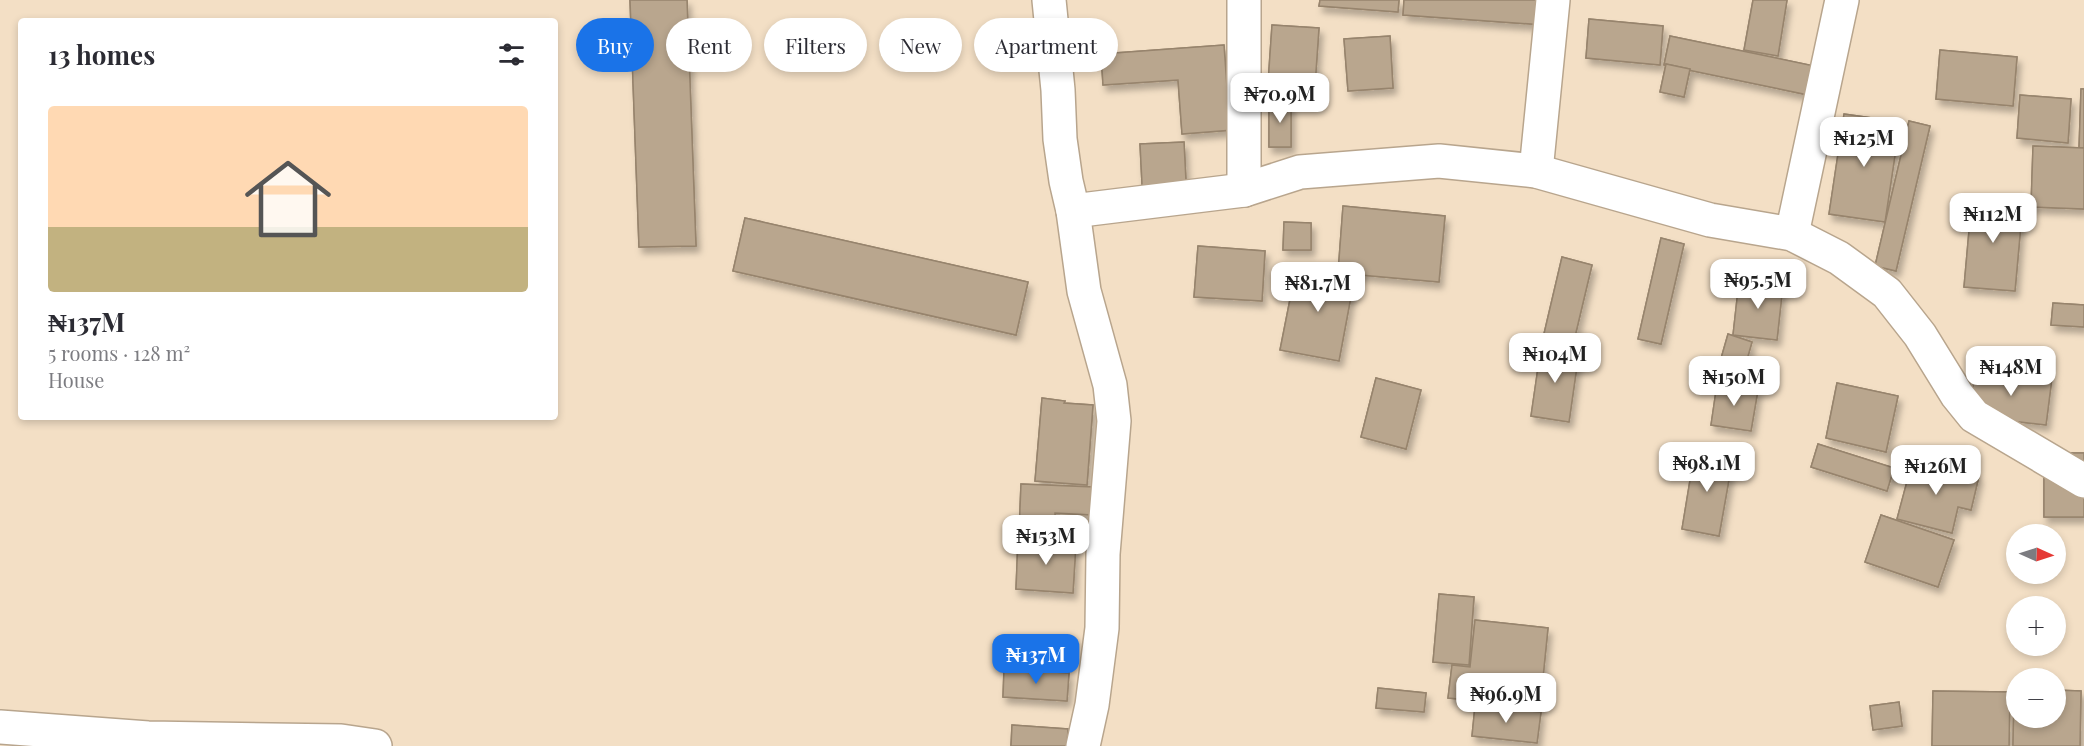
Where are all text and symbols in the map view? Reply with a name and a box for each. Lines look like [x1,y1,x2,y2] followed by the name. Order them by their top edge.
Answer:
[576,18,654,72] chip: Buy
[666,18,752,72] chip: Rent
[764,18,867,72] chip: Filters
[879,18,962,72] chip: New
[974,18,1118,72] chip: Apartment
[48,37,155,72] text: 13 homes
[495,38,528,71] icon: filters
[1231,73,1329,124] pin: ₦70.9M
[1244,79,1316,106] text: ₦70.9M
[1822,117,1906,168] pin: ₦125M
[1834,123,1894,150] text: ₦125M
[234,145,342,253] icon: home
[1951,193,2035,244] pin: ₦112M
[1964,199,2022,226] text: ₦112M
[1709,259,1807,310] pin: ₦95.5M
[1269,262,1367,313] pin: ₦81.7M
[1724,265,1792,292] text: ₦95.5M
[1285,268,1351,295] text: ₦81.7M
[48,304,125,339] text: ₦137M
[1513,333,1597,384] pin: ₦104M
[48,339,190,366] text: 5 rooms · 128 m²
[1523,339,1587,366] text: ₦104M
[1969,346,2053,397] pin: ₦148M
[1980,352,2042,379] text: ₦148M
[1692,356,1776,407] pin: ₦150M
[1703,362,1765,389] text: ₦150M
[48,366,104,393] text: House
[1658,442,1756,493] pin: ₦98.1M
[1894,445,1978,496] pin: ₦126M
[1673,448,1741,475] text: ₦98.1M
[1905,451,1967,478] text: ₦126M
[1004,515,1088,566] pin: ₦153M
[1016,521,1076,548] text: ₦153M
[2006,524,2066,584] north arrow
[2006,524,2066,728] map controls
[2006,596,2066,656] button: +
[994,634,1078,685] pin: ₦137M
[1006,640,1066,667] text: ₦137M
[2006,668,2066,728] button: −
[1457,673,1555,724] pin: ₦96.9M
[1470,679,1542,706] text: ₦96.9M

